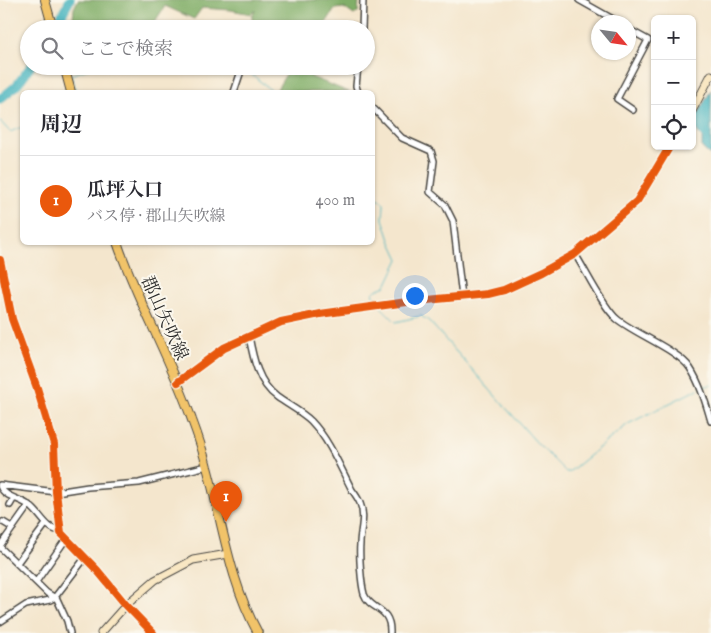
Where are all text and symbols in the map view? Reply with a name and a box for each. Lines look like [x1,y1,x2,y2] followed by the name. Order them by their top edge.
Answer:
[591,15,636,60] north arrow
[651,15,696,150] map controls
[651,15,696,60] button: +
[20,20,375,75] search box
[38,34,66,62] icon: search
[78,38,173,62] text: ここで検索
[651,60,696,105] button: −
[651,105,696,150] button: locate
[40,112,82,139] text: 周辺
[87,179,163,203] text: 瓜坪入口
[53,191,59,211] text: 1
[316,191,355,211] text: 400 m
[87,207,226,227] text: バス停 · 郡山矢吹線
[135,273,192,364] street label: 郡山矢吹線
[402,283,428,309] your location
[210,481,242,522] pin: 1

